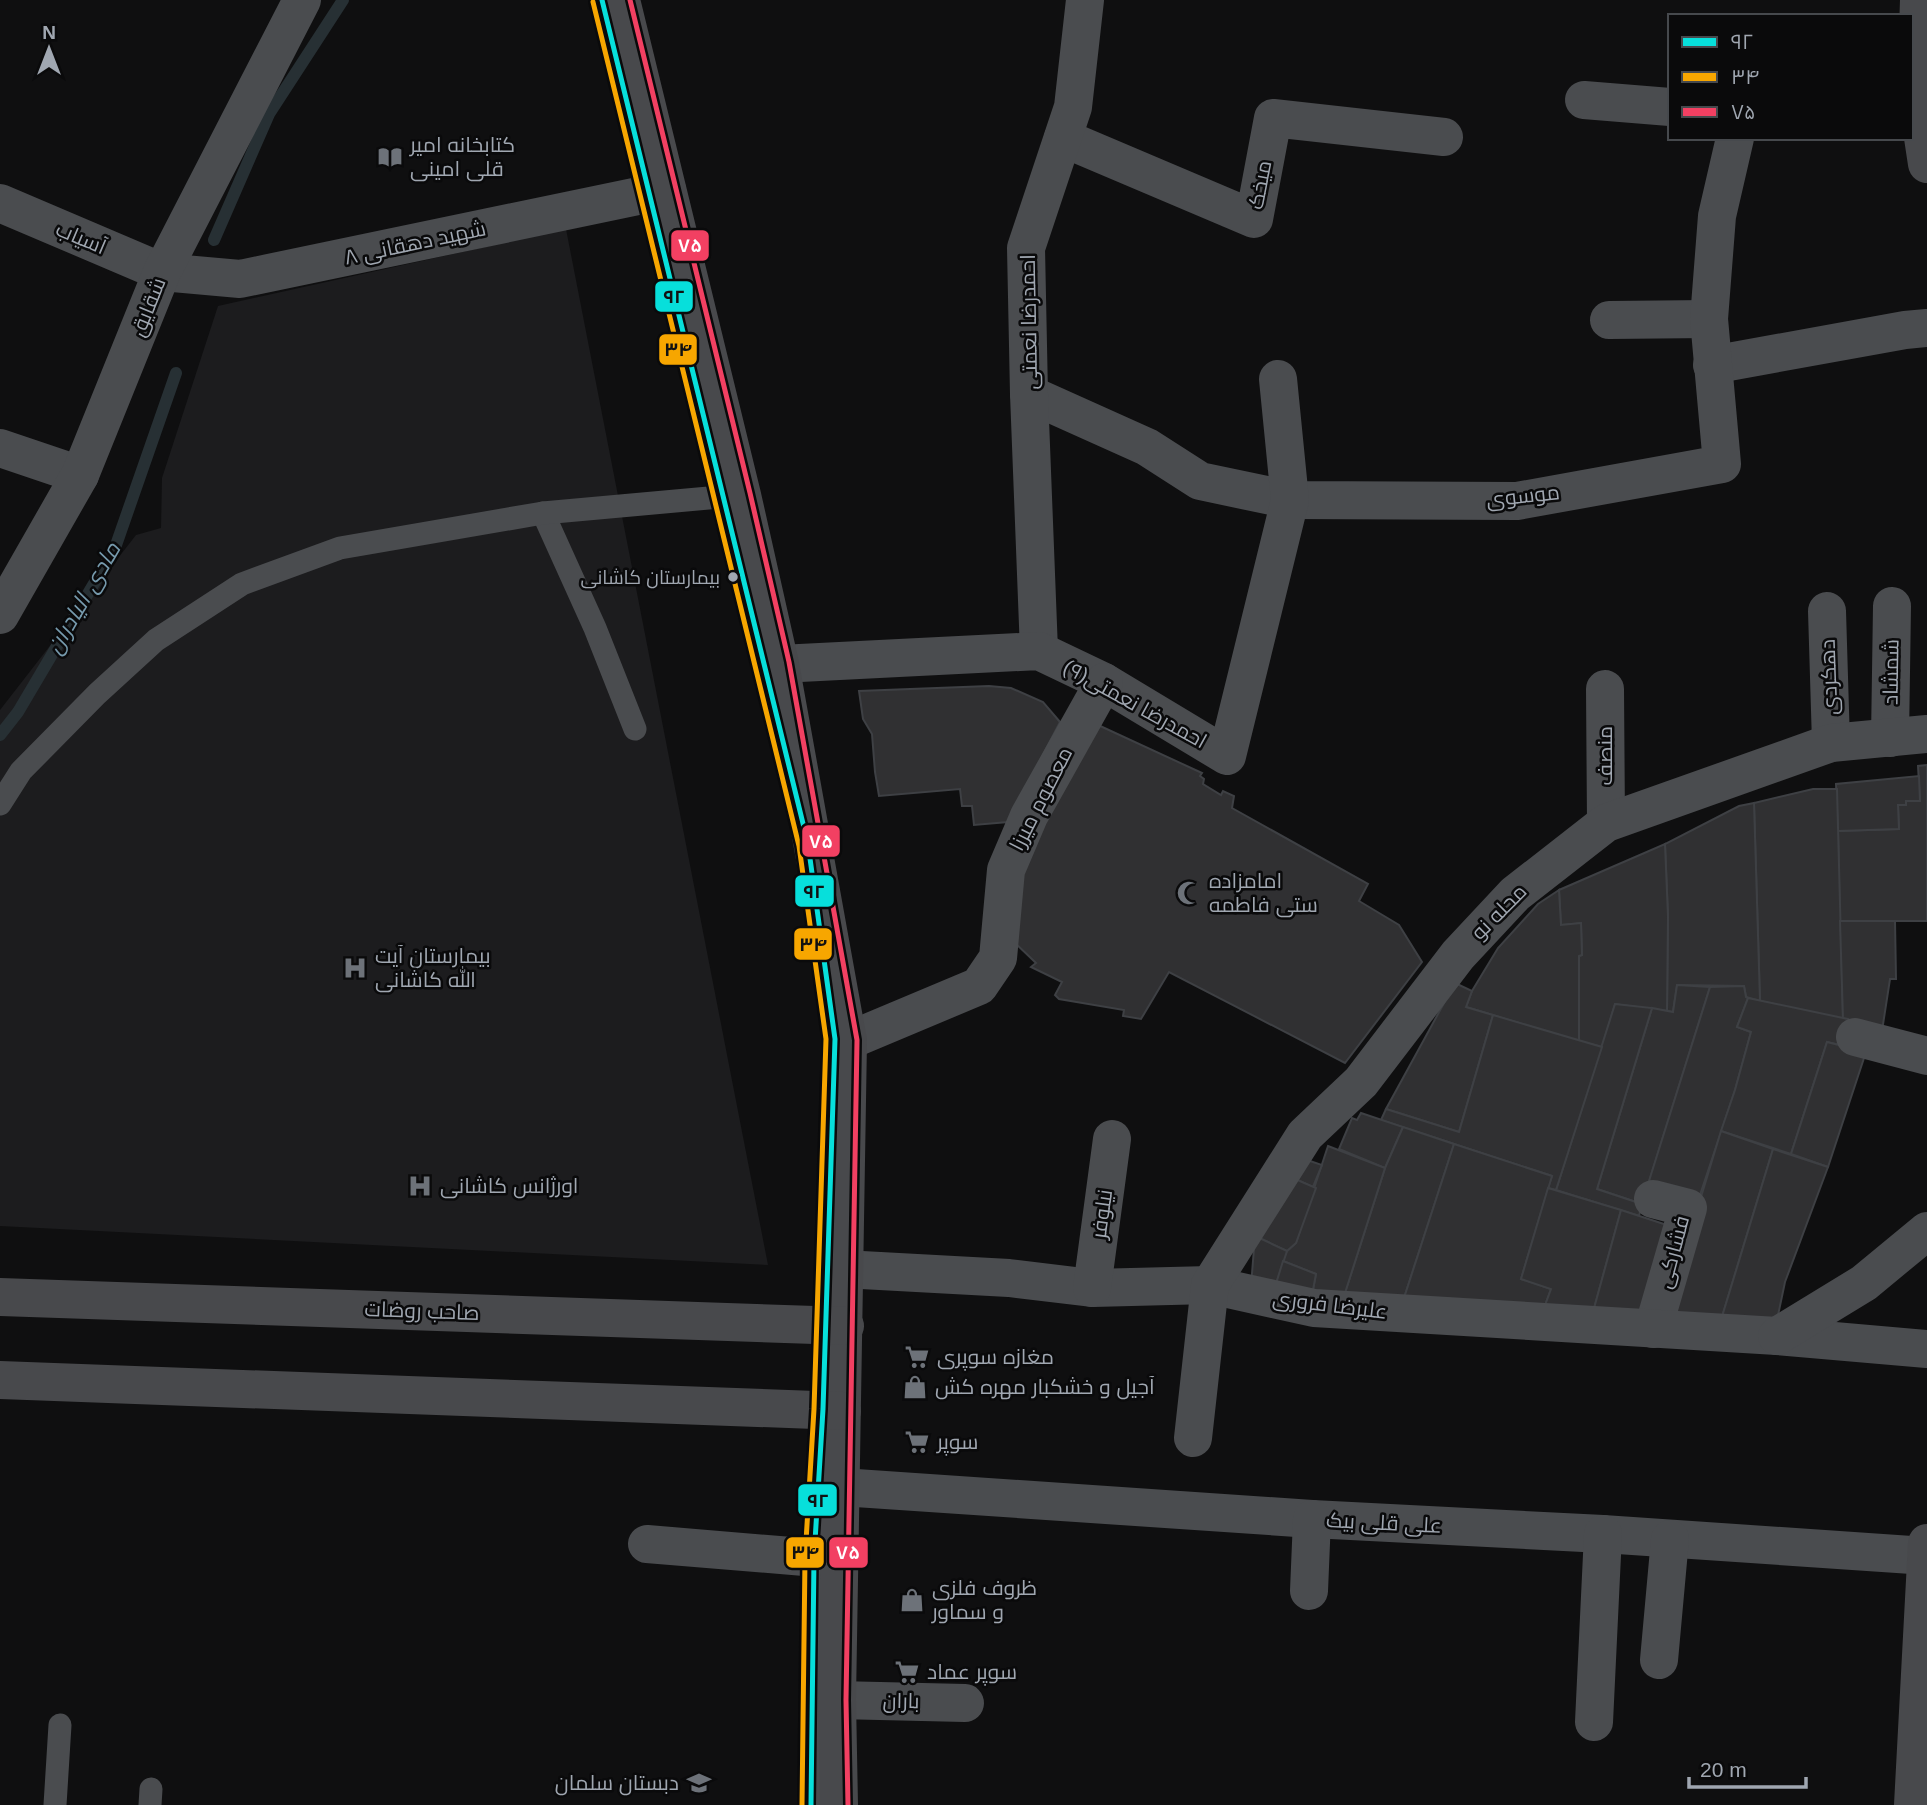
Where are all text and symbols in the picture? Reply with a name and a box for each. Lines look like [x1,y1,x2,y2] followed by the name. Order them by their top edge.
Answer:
[14,14,84,84] north arrow
[1668,14,1913,140] legend
[42,22,56,43] text: N
[1731,30,1753,53] text: ۹۲
[1731,65,1759,88] text: ۳۴
[1731,100,1756,123] text: ۷۵
[409,133,515,182] place label: کتابخانه امیر قلی امینی
[376,143,404,171] library icon: کتابخانه امیر قلی امینی
[1243,158,1276,211] street label: میخک
[342,216,488,271] street label: شهید دهقانی ۸
[53,217,110,258] street label: آسیاب
[670,229,710,262] line badge: ۷۵
[678,235,702,256] text: ۷۵
[1016,254,1043,390] street label: احمدرضا نعمتی
[125,274,172,340] street label: شقایق
[654,280,694,313] line badge: ۹۲
[663,286,685,307] text: ۹۲
[658,333,698,366] line badge: ۳۴
[664,339,692,360] text: ۳۴
[1485,480,1561,513] street label: موسوی
[41,537,126,659] water label: مادی الیادران
[580,567,720,589] place label: بیمارستان کاشانی
[726,570,740,584] marker: بیمارستان کاشانی
[1816,639,1843,715] street label: دهکردی
[1878,639,1903,705] street label: شمشاد
[1059,655,1211,754] street label: احمدرضا نعمتی(۹)
[1593,726,1616,786] street label: منصف
[1005,743,1079,856] street label: معصوم میرزا
[801,824,841,858] line badge: ۷۵
[809,831,833,852] text: ۷۵
[1209,869,1318,918] place label: امامزاده ستی فاطمه
[794,874,835,908] line badge: ۹۲
[1175,879,1203,907] mosque icon: امامزاده ستی فاطمه
[1466,879,1532,945] street label: محله نو
[803,881,825,902] text: ۹۲
[793,927,833,961] line badge: ۳۴
[799,934,827,955] text: ۳۴
[375,944,491,993] place label: بیمارستان آیت الله کاشانی
[341,954,369,982] hospital icon: بیمارستان آیت الله کاشانی
[406,1172,434,1200] hospital icon: اورژانس کاشانی
[440,1174,578,1199] place label: اورژانس کاشانی
[1087,1188,1117,1241] street label: نیلوفر
[1652,1213,1695,1291] street label: فشارکی
[1271,1286,1389,1325] street label: علیرضا فروری
[364,1297,480,1325] street label: صاحب روضات
[903,1343,931,1371] supermarket icon: مغازه سوپری
[937,1345,1054,1371] place label: مغازه سوپری
[901,1373,929,1401] shop icon: آجیل و خشکبار مهره کش
[935,1375,1155,1400] place label: آجیل و خشکبار مهره کش
[903,1428,931,1456] supermarket icon: سوپر
[936,1430,978,1456] place label: سوپر
[797,1483,838,1517] line badge: ۹۲
[807,1490,829,1511] text: ۹۲
[1325,1508,1442,1539] street label: علی قلی بیک
[785,1536,825,1569] line badge: ۳۴
[828,1536,869,1569] line badge: ۷۵
[791,1542,819,1563] text: ۳۴
[836,1542,860,1563] text: ۷۵
[931,1576,1037,1624] place label: ظروف فلزی و سماور
[898,1586,926,1614] shop icon: ظروف فلزی و سماور
[893,1658,921,1686] supermarket icon: سوپر عماد
[927,1660,1017,1686] place label: سوپر عماد
[882,1689,920,1714] street label: باران
[1689,1745,1806,1789] scale bar
[1700,1758,1747,1781] text: 20 m
[685,1769,713,1797] school or university icon: دبستان سلمان
[555,1771,679,1796] place label: دبستان سلمان

